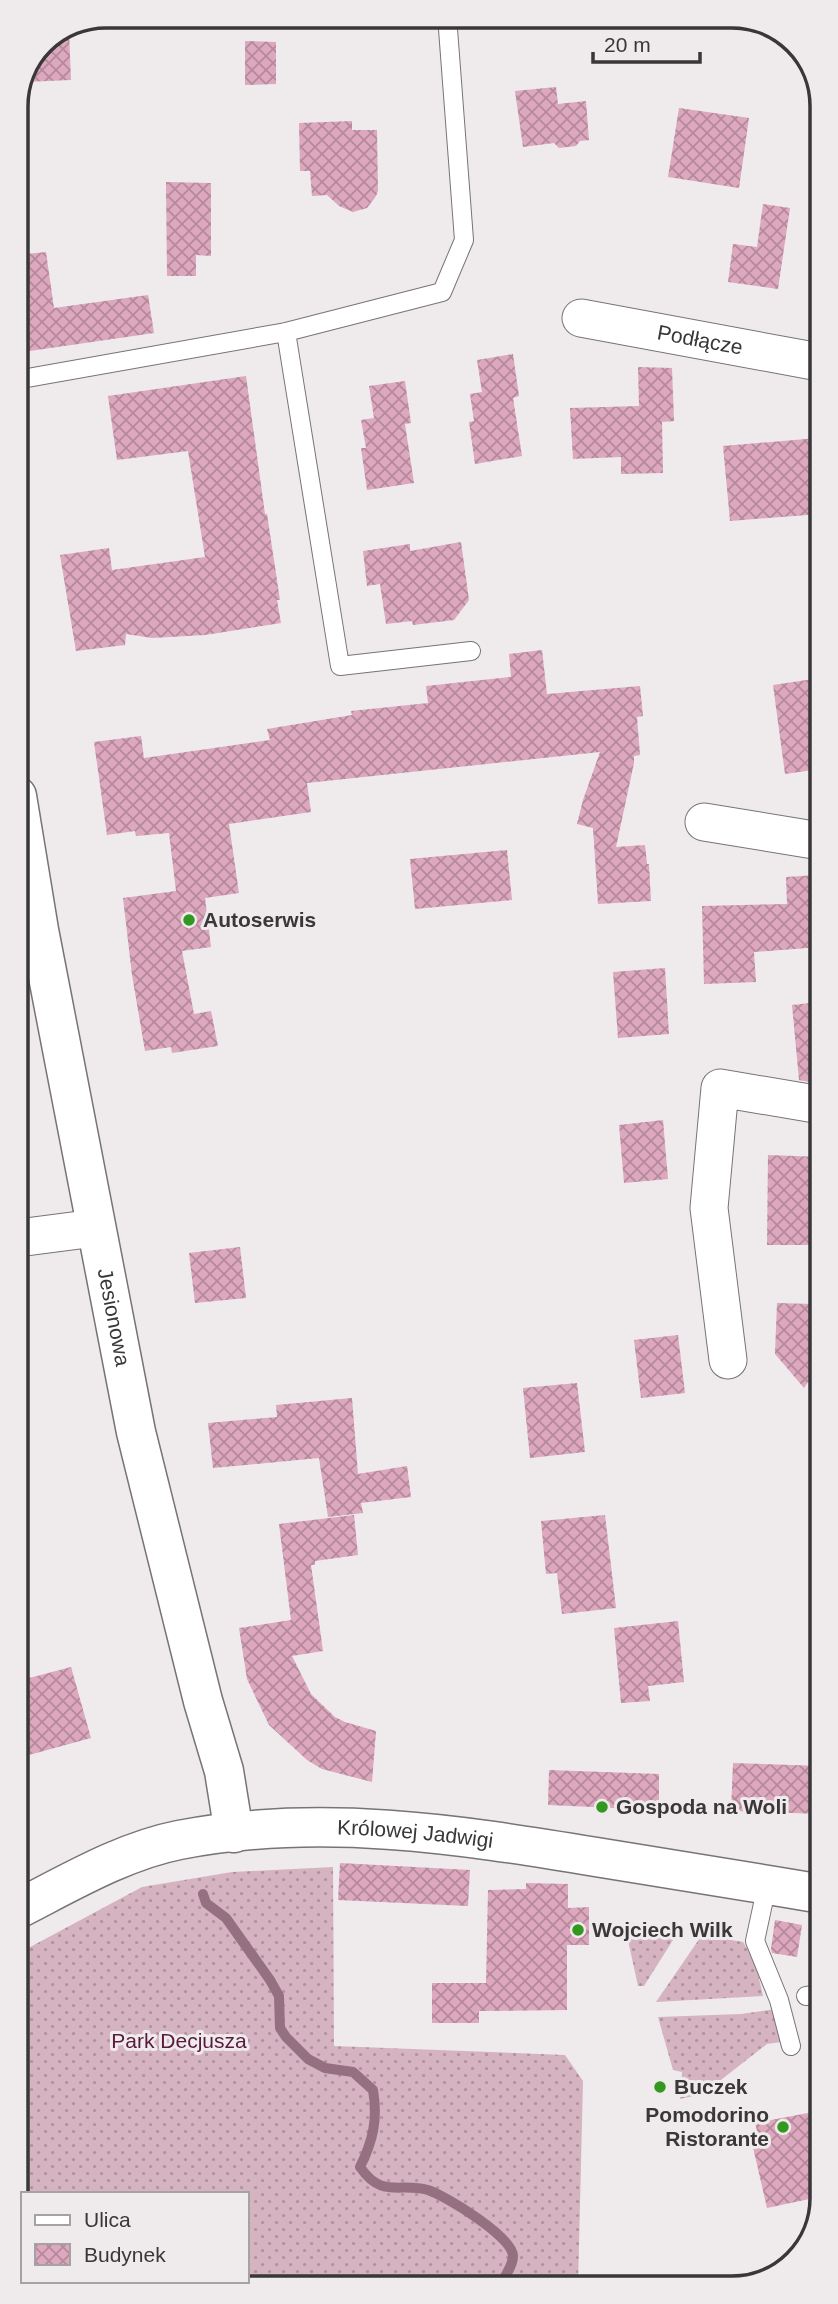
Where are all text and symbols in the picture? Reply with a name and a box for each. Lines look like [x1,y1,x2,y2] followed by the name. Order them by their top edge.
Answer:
[593,21,700,65] scale bar
[604,33,651,56] text: 20 m
[655,320,745,359] street label: Podłącze
[203,908,316,931] place label: Autoserwis
[181,912,197,928] marker: Autoserwis
[94,1266,135,1368] street label: Jesionowa
[616,1795,787,1818] place label: Gospoda na Woli
[594,1799,610,1815] marker: Gospoda na Woli
[337,1815,495,1852] street label: Królowej Jadwigi
[592,1918,733,1941] place label: Wojciech Wilk
[570,1922,586,1938] marker: Wojciech Wilk
[111,2029,247,2052] park label: Park Decjusza
[674,2075,748,2098] place label: Buczek
[652,2079,668,2095] marker: Buczek
[645,2103,769,2150] place label: Pomodorino Ristorante
[775,2119,791,2135] marker: Pomodorino Ristorante
[21,2192,248,2283] legend
[84,2208,131,2231] text: Ulica
[84,2243,166,2266] text: Budynek

